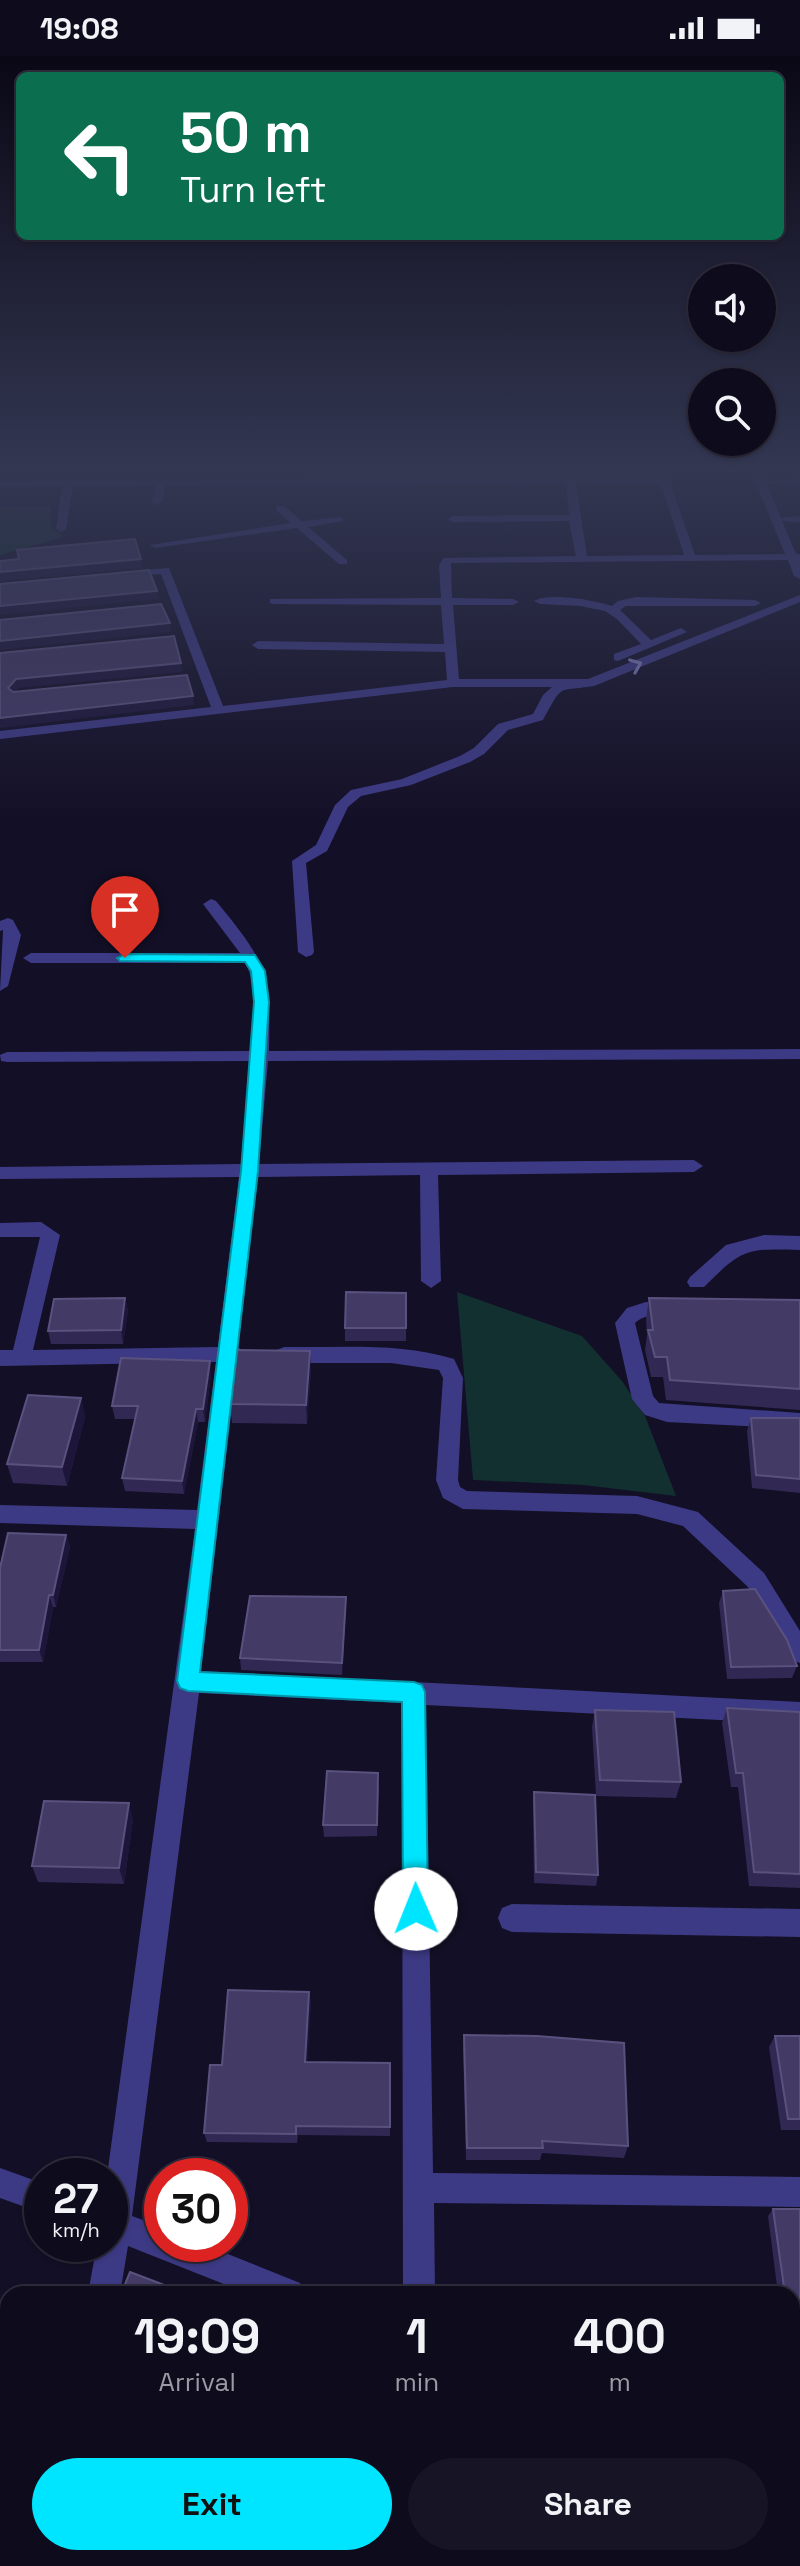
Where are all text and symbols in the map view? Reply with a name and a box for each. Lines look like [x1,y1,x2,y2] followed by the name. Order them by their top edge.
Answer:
[40,9,118,48] text: 19:08
[180,97,312,168] text: 50 m
[48,104,152,208] icon: left
[180,167,327,213] text: Turn left
[688,264,776,456] map controls
[688,264,776,352] button: sound
[688,368,776,456] button: search
[628,658,642,674] one-way arrow
[91,876,159,958] pin
[103,888,147,932] icon: arrive
[374,1867,458,1951] position arrow
[144,2158,248,2262] speed limit sign: 30
[53,2174,99,2225] text: 27
[52,2217,100,2243] text: km/h
[134,2306,260,2367] text: 19:09
[406,2306,428,2367] text: 1
[573,2306,666,2367] text: 400
[159,2365,236,2399] text: Arrival
[395,2365,439,2399] text: min
[608,2365,631,2399] text: m
[32,2458,392,2550] button: Exit
[408,2458,768,2550] button: Share

